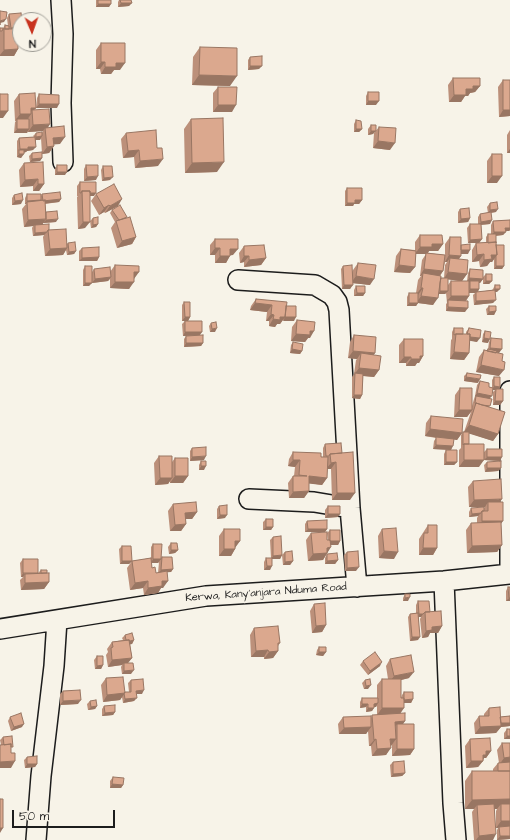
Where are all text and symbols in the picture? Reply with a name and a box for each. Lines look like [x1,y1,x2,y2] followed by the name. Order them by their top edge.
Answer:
[12,12,52,52] north arrow
[29,36,36,51] text: N
[185,581,347,605] street label: Kerwa, Kany'anjara Nduma Road
[14,802,117,828] scale bar
[19,808,49,825] text: 50 m

